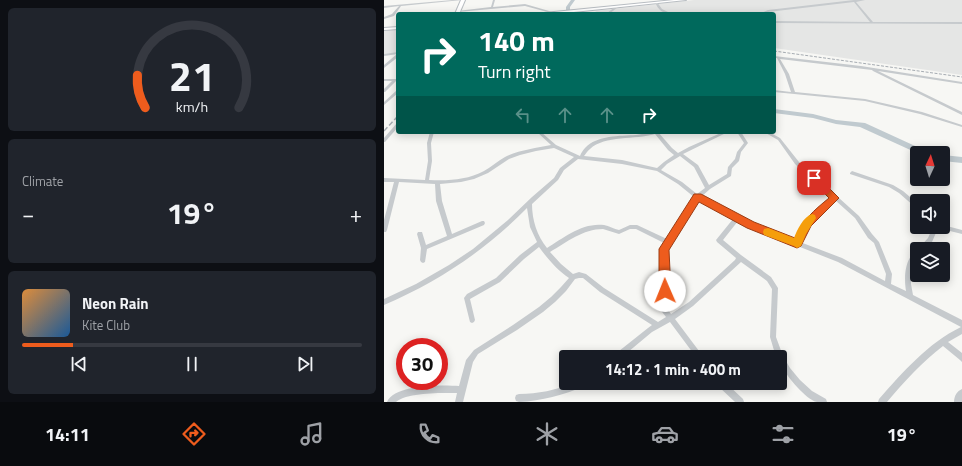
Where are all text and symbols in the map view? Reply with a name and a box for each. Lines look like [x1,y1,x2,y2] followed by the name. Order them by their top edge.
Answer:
[478,19,555,62] text: 140 m
[412,28,464,80] icon: right
[169,43,215,106] text: 21
[478,58,551,85] text: Turn right
[176,95,208,117] text: km/h
[512,104,534,126] icon: left
[554,104,576,126] icon: ahead
[596,104,618,126] icon: ahead
[638,104,660,126] icon: right
[910,146,950,186] north arrow
[910,146,950,282] map controls
[797,161,831,195] pin
[803,167,825,189] icon: arrive
[22,171,63,191] text: Climate
[167,190,217,236] text: 19°
[910,194,950,234] button: sound
[22,197,34,231] text: −
[350,197,362,231] text: +
[910,242,950,282] button: layers
[644,270,686,312] position arrow
[82,292,149,315] text: Neon Rain
[82,315,130,335] text: Kite Club
[396,338,448,390] speed limit sign: 30
[68,353,90,375] icon: previous
[181,353,203,375] icon: pause
[294,353,316,375] icon: next
[605,358,741,381] text: 14:12 · 1 min · 400 m
[180,420,208,448] icon: directions
[298,420,326,448] icon: music
[415,420,443,448] icon: phone
[533,420,561,448] icon: climate
[651,420,679,448] icon: car
[769,420,797,448] icon: filters
[45,421,90,448] text: 14:11
[887,421,917,448] text: 19°

